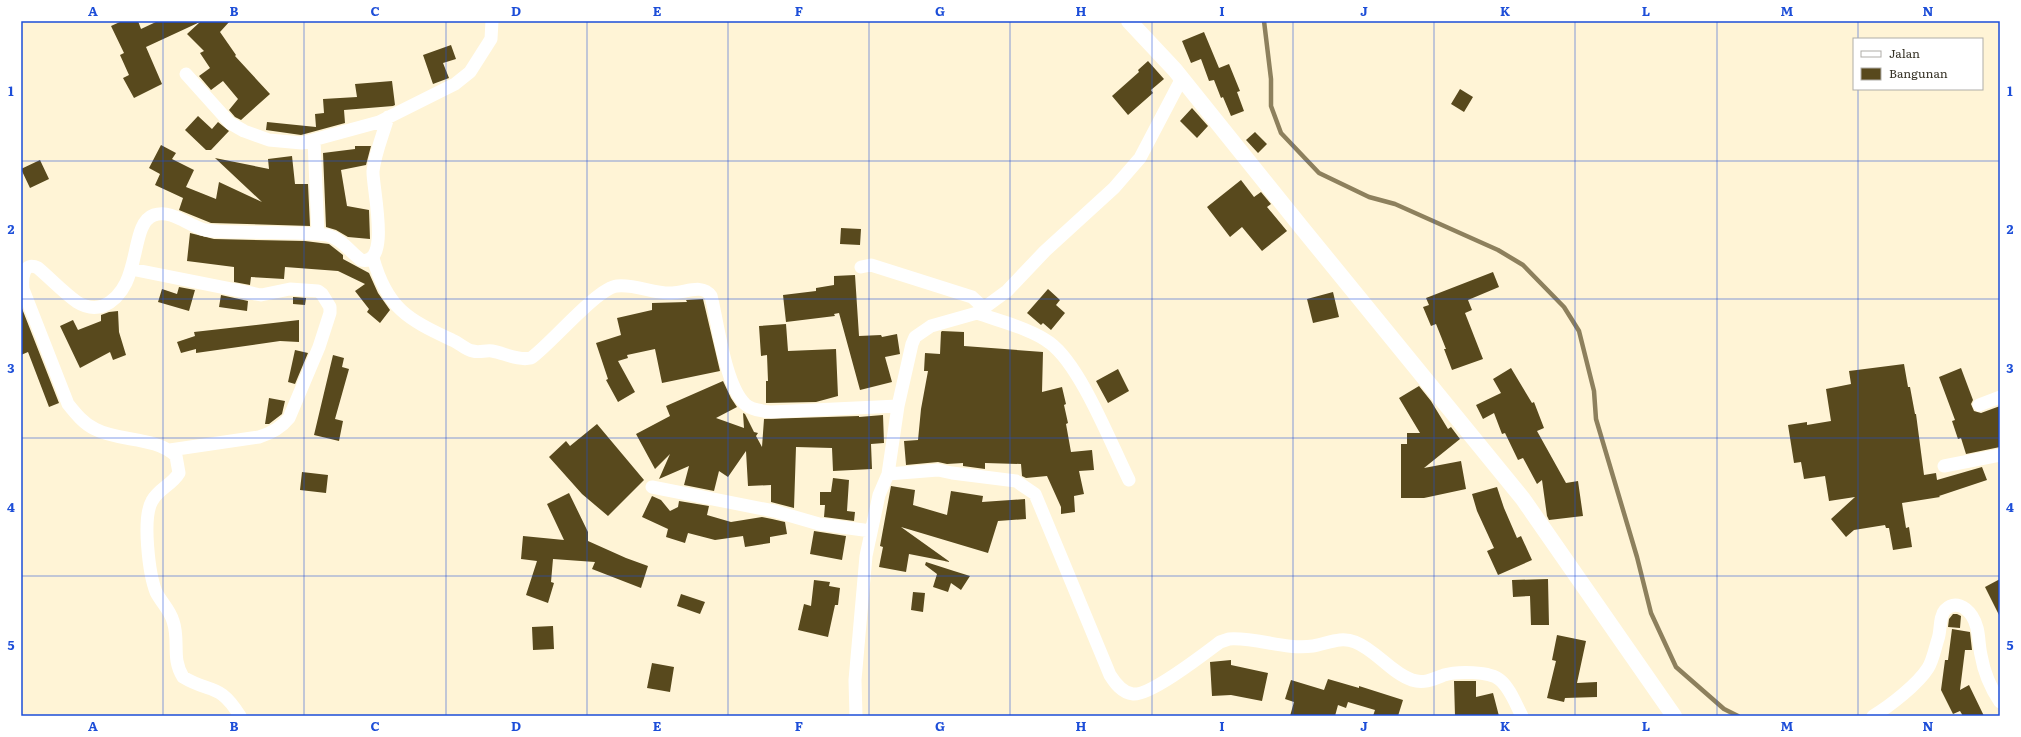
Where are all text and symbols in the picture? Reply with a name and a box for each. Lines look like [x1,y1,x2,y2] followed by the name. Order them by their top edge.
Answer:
[88,1,98,20] text: A
[230,1,239,20] text: B
[370,1,380,20] text: C
[511,1,521,20] text: D
[653,1,662,20] text: E
[795,1,803,20] text: F
[935,1,945,20] text: G
[1076,1,1087,20] text: H
[1219,1,1225,20] text: I
[1360,1,1368,20] text: J
[1500,1,1511,20] text: K
[1642,1,1650,20] text: L
[1781,1,1794,20] text: M
[1923,1,1934,20] text: N
[1853,38,1983,90] legend
[1889,44,1920,62] text: Jalan
[1889,64,1948,82] text: Bangunan
[8,81,14,100] text: 1
[2007,81,2013,100] text: 1
[8,219,15,238] text: 2
[2007,219,2014,238] text: 2
[7,358,15,377] text: 3
[2006,358,2014,377] text: 3
[7,497,15,516] text: 4
[2006,497,2014,516] text: 4
[7,635,15,654] text: 5
[2006,635,2014,654] text: 5
[88,716,98,735] text: A
[230,716,239,735] text: B
[370,716,380,735] text: C
[511,716,521,735] text: D
[653,716,662,735] text: E
[795,716,803,735] text: F
[935,716,945,735] text: G
[1076,716,1087,735] text: H
[1219,716,1225,735] text: I
[1360,716,1368,735] text: J
[1500,716,1511,735] text: K
[1642,716,1650,735] text: L
[1781,716,1794,735] text: M
[1923,716,1934,735] text: N

